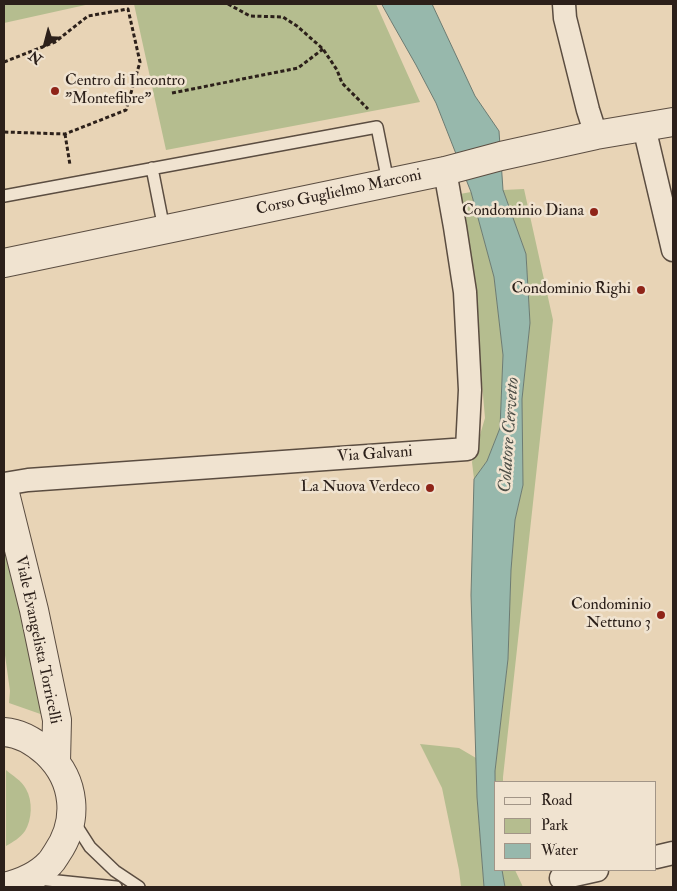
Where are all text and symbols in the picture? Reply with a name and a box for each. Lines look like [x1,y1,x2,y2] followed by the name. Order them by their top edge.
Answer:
[20,20,70,70] north arrow
[26,47,46,68] text: N
[65,72,185,110] place label: Centro di Incontro "Montefibre"
[49,85,61,97] marker: Centro di Incontro "Montefibre"
[255,166,423,220] street label: Corso Guglielmo Marconi
[462,202,584,222] place label: Condominio Diana
[588,206,600,218] marker: Condominio Diana
[511,280,631,300] place label: Condominio Righi
[635,284,647,296] marker: Condominio Righi
[495,377,525,493] water label: Colatore Cervetto
[337,443,413,467] street label: Via Galvani
[301,478,420,498] place label: La Nuova Verdeco
[424,482,436,494] marker: La Nuova Verdeco
[10,554,64,726] street label: Viale Evangelista Torricelli
[571,596,651,634] place label: Condominio Nettuno 3
[655,609,667,621] marker: Condominio Nettuno 3
[494,781,657,871] legend
[541,791,572,810] text: Road
[541,816,568,835] text: Park
[541,841,578,860] text: Water

